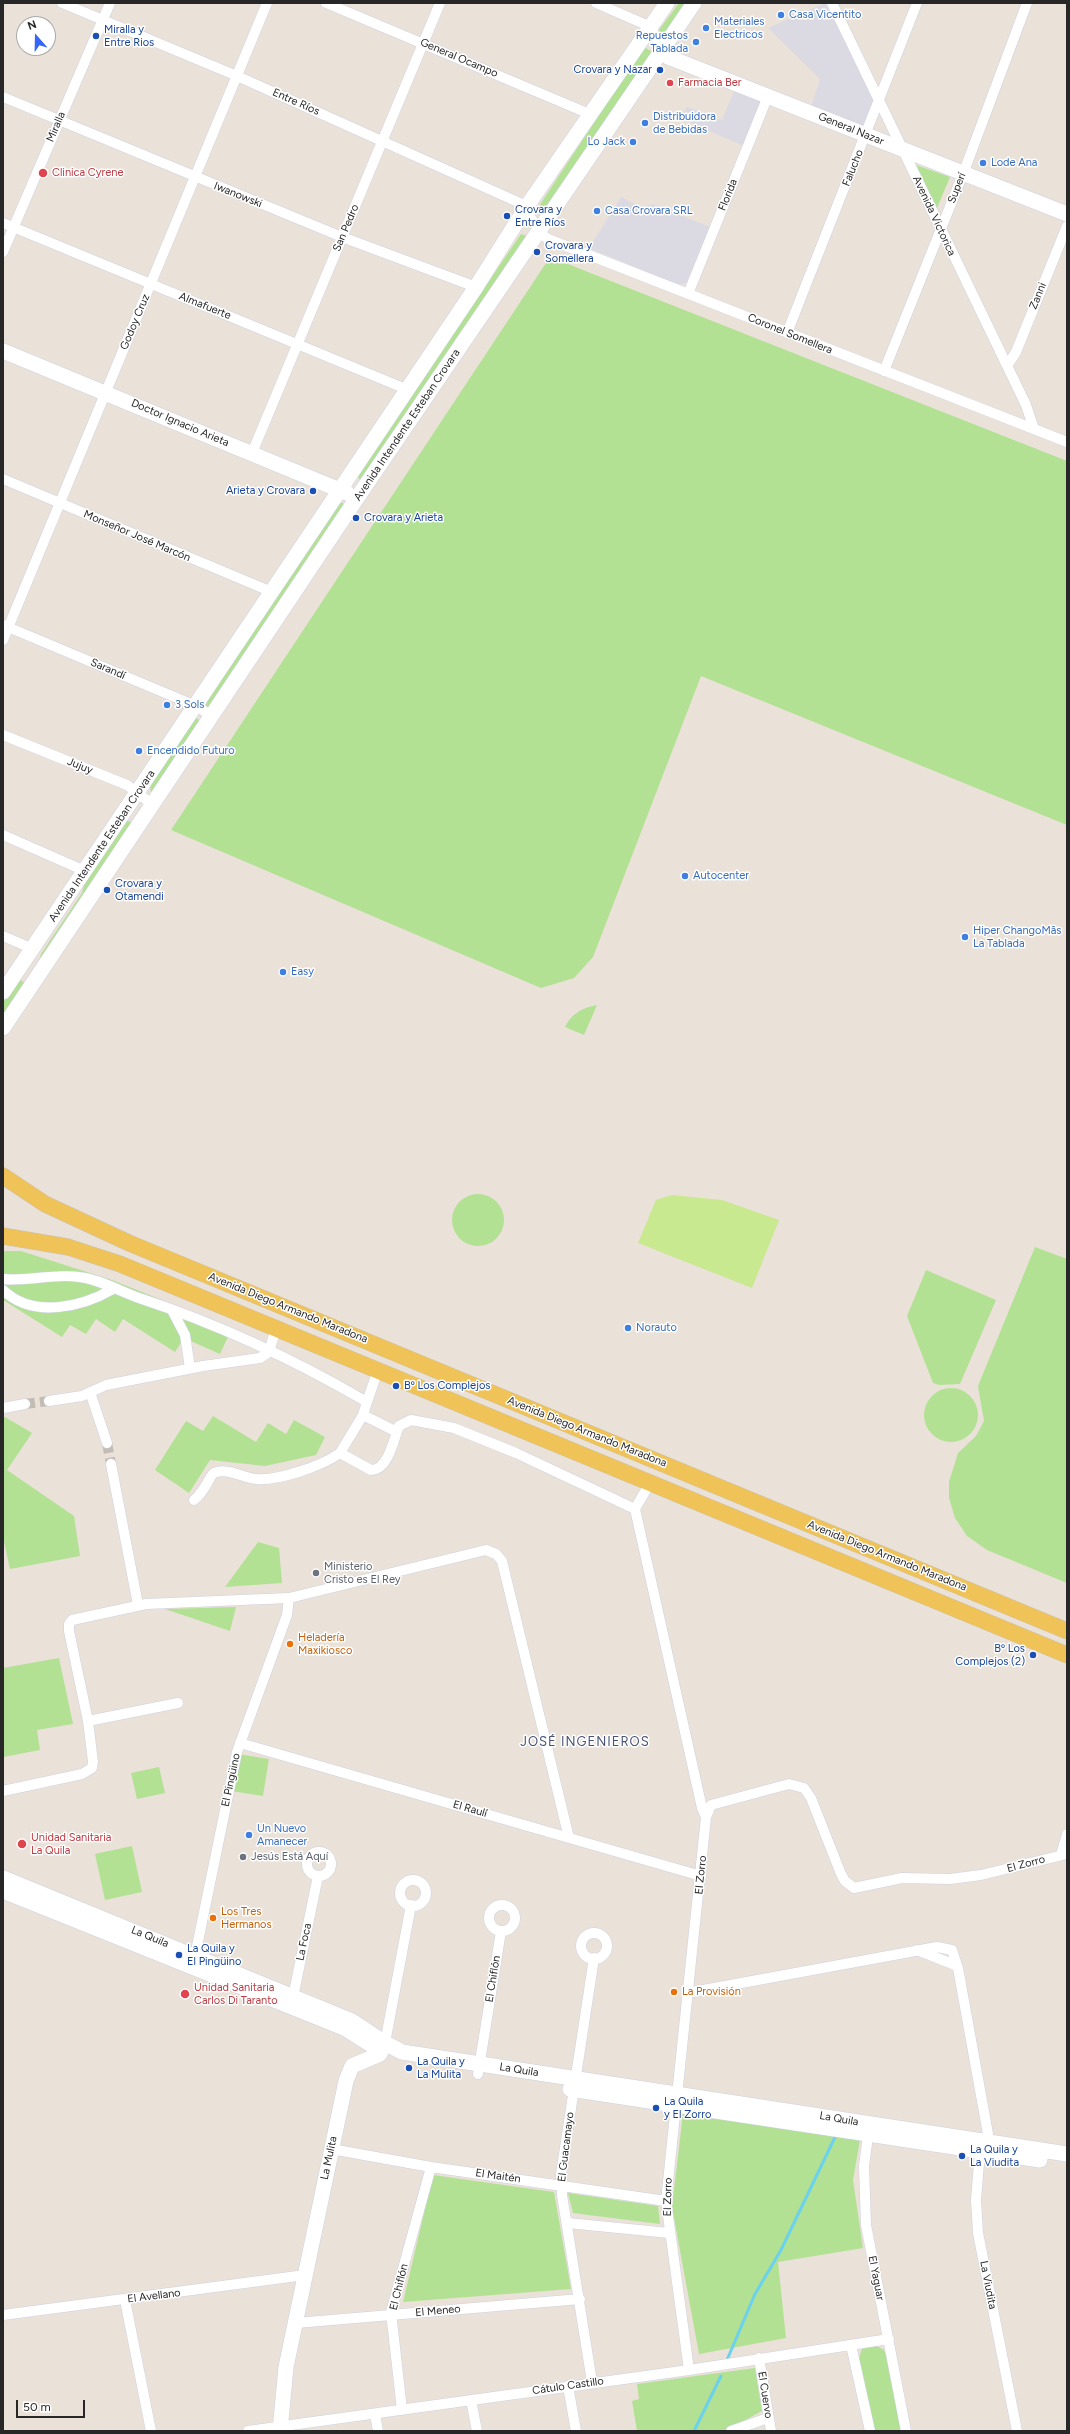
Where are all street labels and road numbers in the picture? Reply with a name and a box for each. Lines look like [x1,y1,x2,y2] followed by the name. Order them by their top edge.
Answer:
[418,36,500,80] street label: General Ocampo
[270,86,322,118] street label: Entre Ríos
[44,110,68,144] street label: Miralla
[816,110,886,148] street label: General Nazar
[840,148,866,188] street label: Falucho
[945,171,969,205] street label: Superí
[910,174,958,258] street label: Avenida Victorica
[716,177,740,213] street label: Florida
[212,179,264,211] street label: Iwanowski
[330,202,362,254] street label: San Pedro
[1027,281,1049,311] street label: Zanni
[177,290,233,322] street label: Almafuerte
[117,292,153,352] street label: Godoy Cruz
[746,311,834,357] street label: Coronel Somellera
[351,347,463,503] street label: Avenida Intendente Esteban Crovara
[129,396,231,450] street label: Doctor Ignacio Arieta
[82,507,192,565] street label: Monseñor José Marcón
[88,656,128,682] street label: Sarandí
[65,755,95,777] street label: Jujuy
[46,768,158,924] street label: Avenida Intendente Esteban Crovara
[206,1270,370,1346] street label: Avenida Diego Armando Maradona
[505,1394,669,1470] street label: Avenida Diego Armando Maradona
[805,1518,969,1594] street label: Avenida Diego Armando Maradona
[219,1752,243,1808] street label: El Pingüino
[451,1798,489,1820] street label: El Raulí
[1006,1853,1046,1875] street label: El Zorro
[692,1855,710,1895] street label: El Zorro
[294,1922,314,1962] street label: La Foca
[129,1924,171,1950] street label: La Quila
[483,1955,503,2003] street label: El Chiflón
[499,2060,539,2080] street label: La Quila
[818,2109,860,2129] street label: La Quila
[555,2111,577,2183] street label: El Guacamayo
[318,2135,340,2181] street label: La Mulita
[475,2166,521,2186] street label: El Maitén
[661,2177,675,2217] street label: El Zorro
[865,2255,887,2301] street label: El Yaguar
[977,2260,999,2310] street label: La Viudita
[387,2262,411,2312] street label: El Chiflón
[127,2286,181,2306] street label: El Avellano
[415,2302,461,2320] street label: El Meneo
[755,2371,775,2419] street label: El Cuervo
[531,2374,605,2398] street label: Cátulo Castillo

